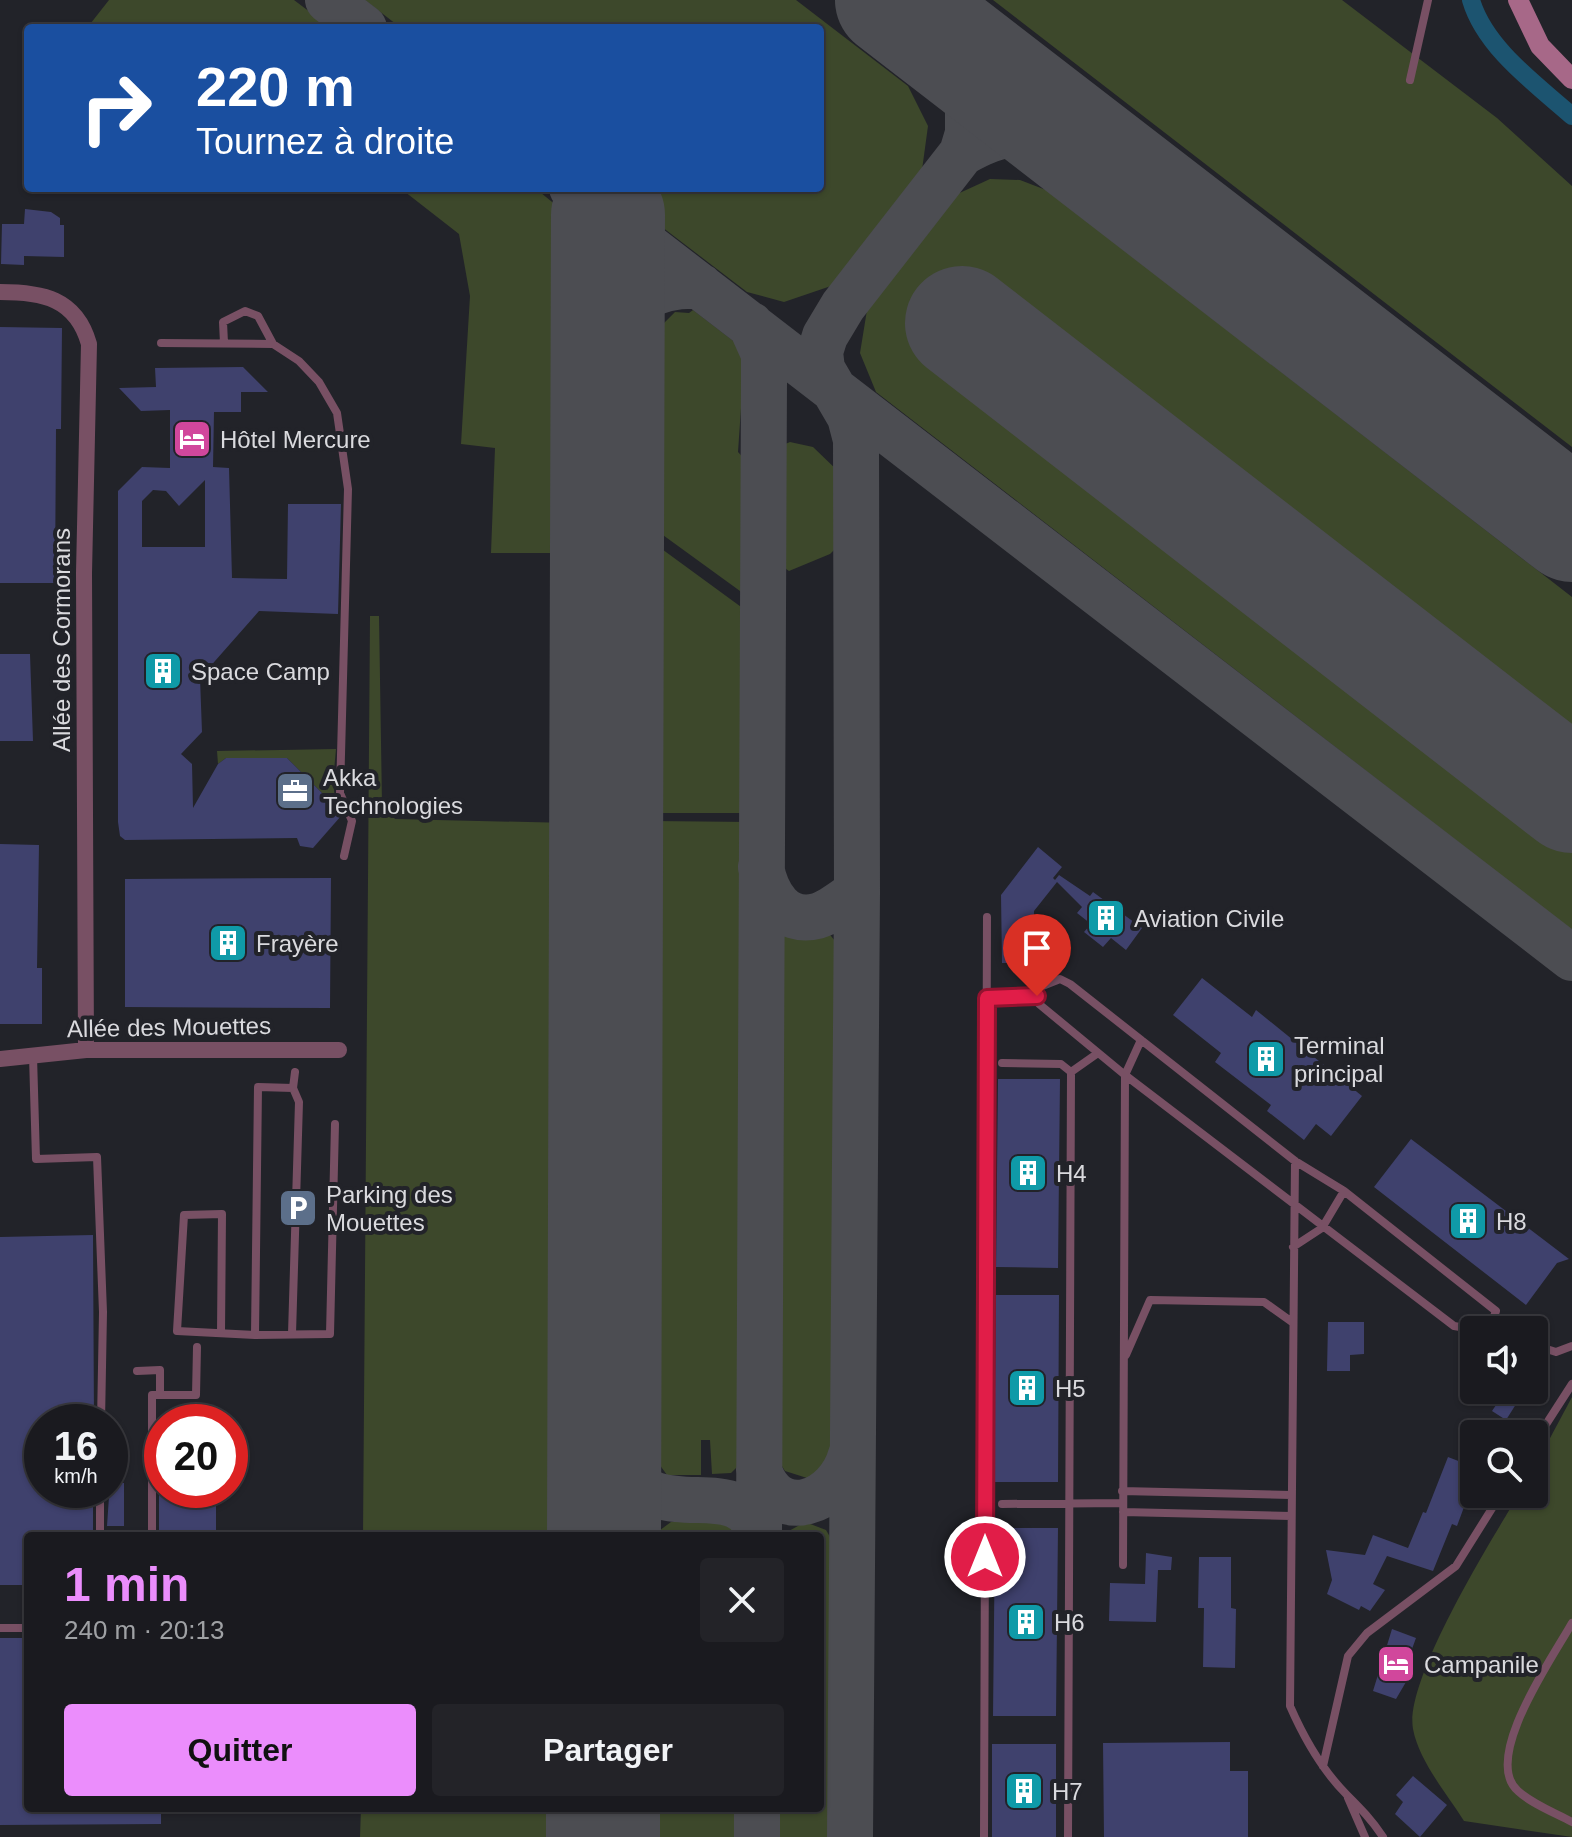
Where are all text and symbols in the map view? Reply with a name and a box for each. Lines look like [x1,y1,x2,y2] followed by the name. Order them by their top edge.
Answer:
[196,55,355,118] text: 220 m
[64,56,168,160] icon: right
[196,121,454,162] text: Tournez à droite
[171,418,213,460] hotel icon: Hôtel Mercure
[220,426,371,453] place label: Hôtel Mercure
[48,528,75,752] street label: Allée des Cormorans
[142,650,184,692] building icon: Space Camp
[191,658,330,685] place label: Space Camp
[323,764,463,819] place label: Akka Technologies
[274,770,316,812] office icon: Akka Technologies
[1085,897,1127,939] building icon: Aviation Civile
[1134,905,1284,932] place label: Aviation Civile
[1003,914,1071,996] pin
[207,922,249,964] building icon: Frayère
[1015,926,1059,970] icon: arrive
[256,930,339,957] place label: Frayère
[67,1012,271,1042] street label: Allée des Mouettes
[1294,1032,1385,1087] place label: Terminal principal
[1245,1038,1287,1080] building icon: Terminal principal
[1007,1152,1049,1194] building icon: H4
[1056,1160,1087,1187] place label: H4
[326,1181,453,1236] place label: Parking des Mouettes
[277,1187,319,1229] parking icon: Parking des Mouettes
[1447,1200,1489,1242] building icon: H8
[1496,1208,1527,1235] place label: H8
[1460,1316,1548,1508] map controls
[1460,1316,1548,1404] button: sound
[1006,1367,1048,1409] building icon: H5
[1055,1375,1086,1402] place label: H5
[144,1404,248,1508] speed limit sign: 20
[1460,1420,1548,1508] button: search
[54,1424,98,1468] text: 16
[54,1465,98,1487] text: km/h
[943,1515,1027,1599] position arrow
[64,1558,189,1611] text: 1 min
[700,1558,784,1642] button: close
[1005,1601,1047,1643] building icon: H6
[1054,1609,1085,1636] place label: H6
[64,1615,224,1645] text: 240 m · 20:13
[1375,1643,1417,1685] hotel icon: Campanile
[1424,1651,1539,1678] place label: Campanile
[64,1704,416,1796] button: Quitter
[432,1704,784,1796] button: Partager
[1003,1770,1045,1812] building icon: H7
[1052,1778,1083,1805] place label: H7

